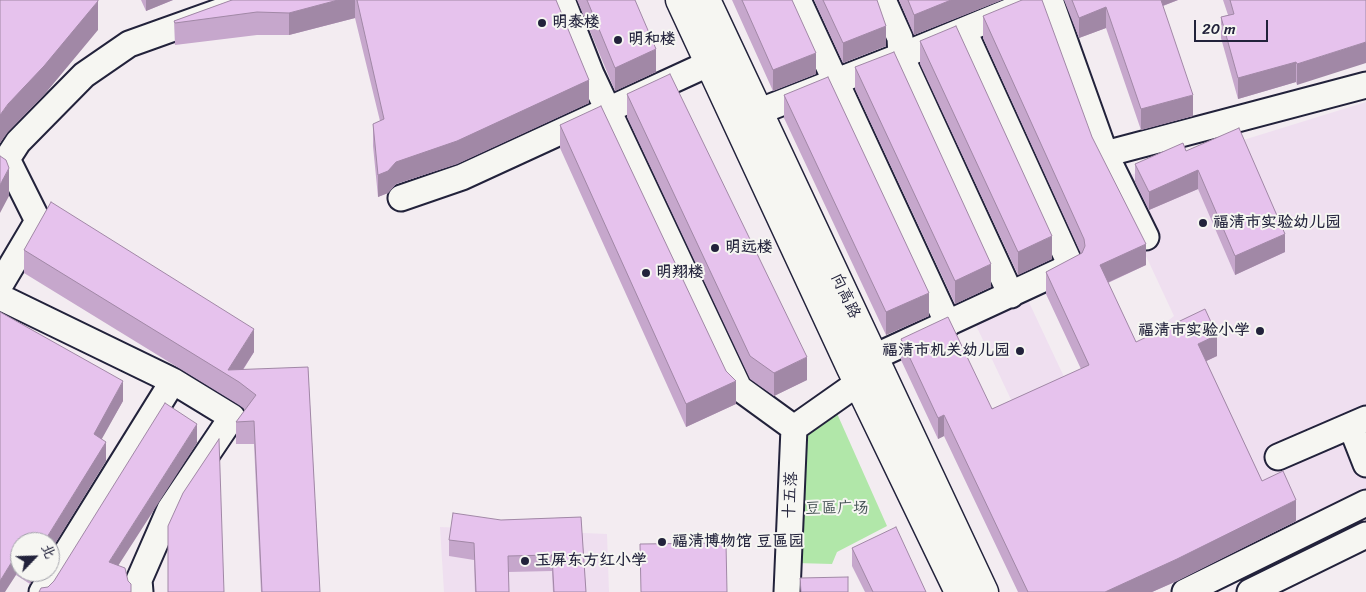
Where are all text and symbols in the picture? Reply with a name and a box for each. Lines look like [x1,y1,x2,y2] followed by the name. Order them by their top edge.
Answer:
[1196,10,1270,42] scale bar
[552,13,600,33] place label: 明泰楼
[1202,16,1236,42] text: 20 m
[536,17,548,29] marker: 明泰楼
[628,30,676,50] place label: 明和楼
[612,34,624,46] marker: 明和楼
[1213,213,1341,233] place label: 福清市实验幼儿园
[1197,217,1209,229] marker: 福清市实验幼儿园
[725,238,773,258] place label: 明远楼
[709,242,721,254] marker: 明远楼
[656,263,704,283] place label: 明翔楼
[640,267,652,279] marker: 明翔楼
[826,270,864,322] street label: 向高路
[1138,321,1250,341] place label: 福清市实验小学
[1254,325,1266,337] marker: 福清市实验小学
[882,341,1010,361] place label: 福清市机关幼儿园
[1014,345,1026,357] marker: 福清市机关幼儿园
[780,471,802,519] street label: 十五落
[805,499,869,519] park label: 豆區广场
[10,532,60,582] north arrow
[672,532,804,552] place label: 福清博物馆 豆區园
[656,536,668,548] marker: 福清博物馆 豆區园
[34,540,63,563] text: 北
[535,551,647,571] place label: 玉屏东方红小学
[519,555,531,567] marker: 玉屏东方红小学

